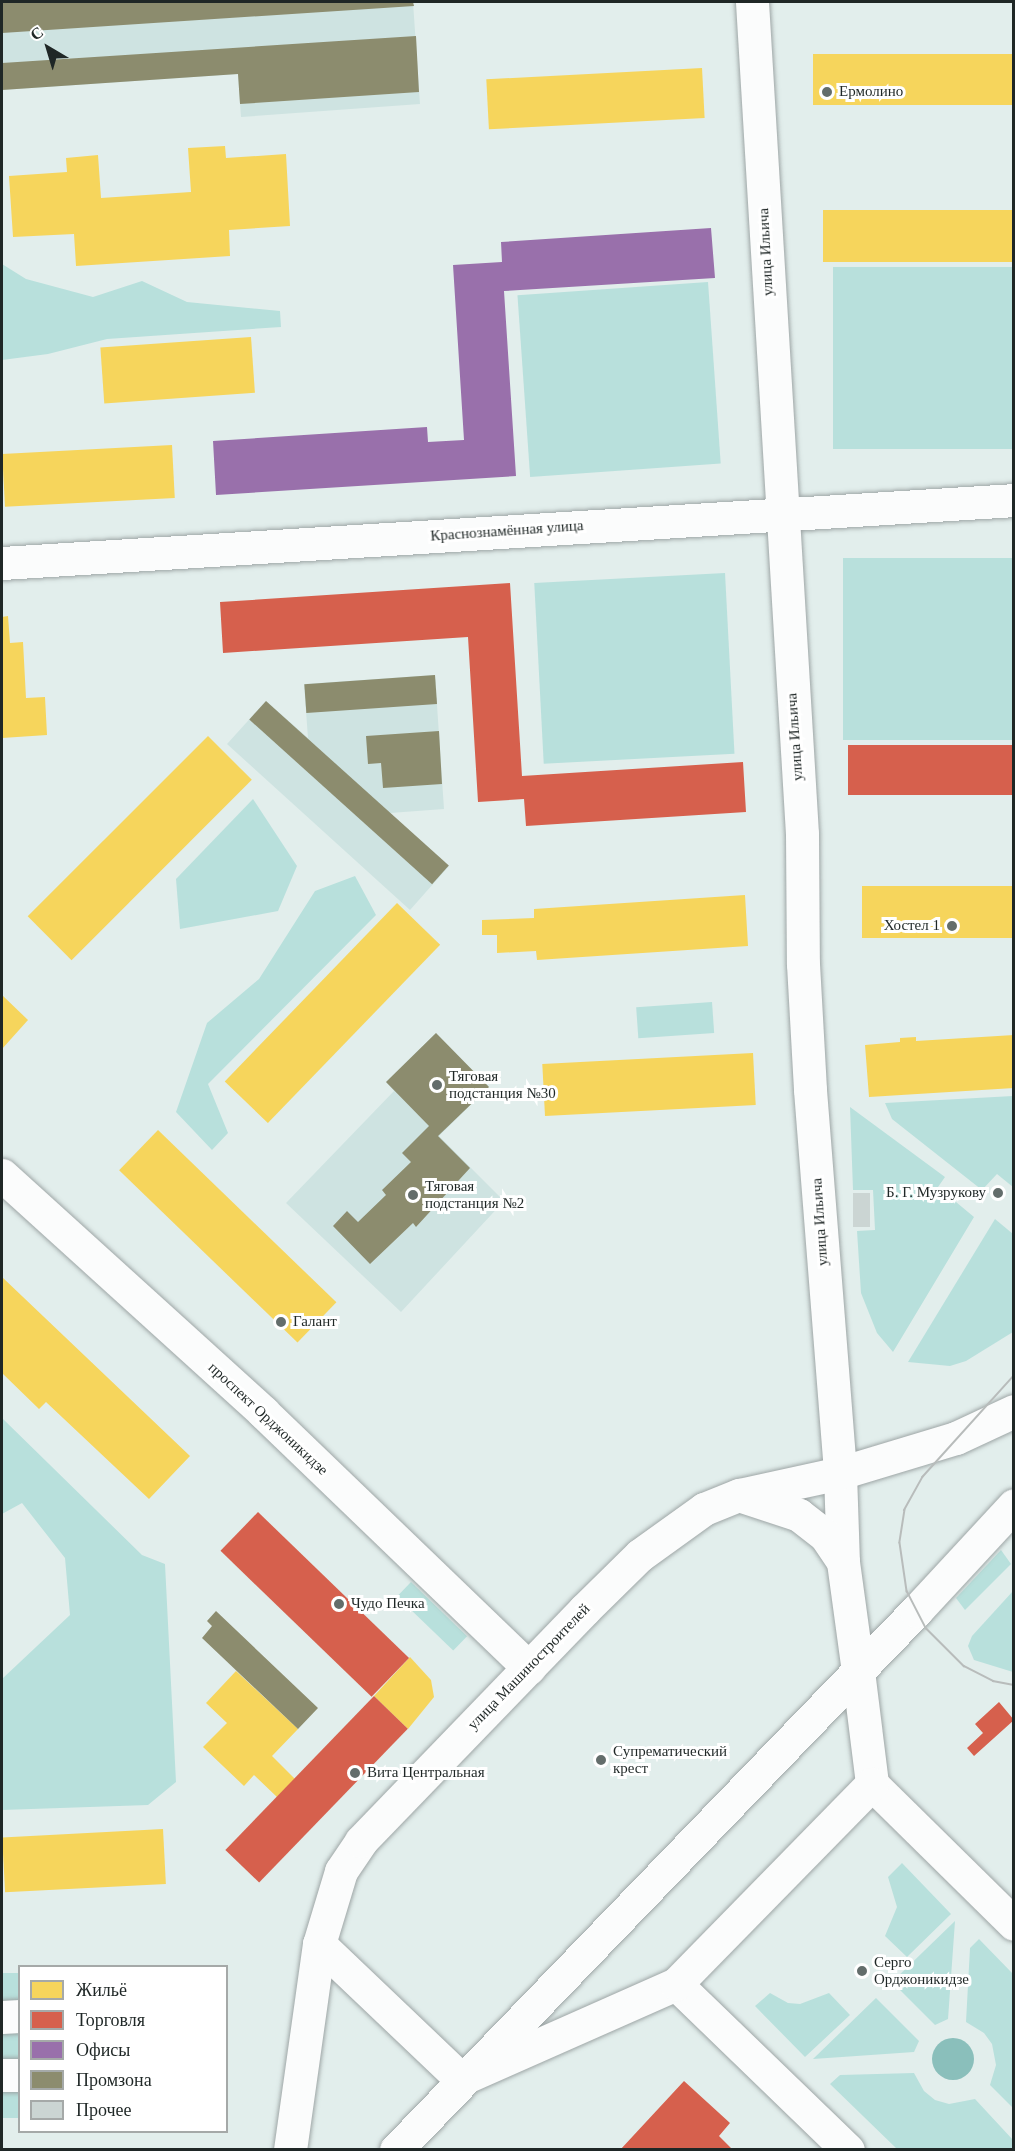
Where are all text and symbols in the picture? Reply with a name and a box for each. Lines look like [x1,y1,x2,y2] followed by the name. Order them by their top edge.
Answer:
[18,18,78,78] north arrow
[27,23,46,44] text: С
[839,83,903,101] place label: Ермолино
[820,85,834,99] marker: Ермолино
[755,208,777,296] street label: улица Ильича
[430,517,584,545] street label: Краснознамённая улица
[783,692,807,782] street label: улица Ильича
[884,917,940,935] place label: Хостел 1
[945,919,959,933] marker: Хостел 1
[449,1067,556,1102] place label: Тяговая подстанция №30
[430,1078,444,1092] marker: Тяговая подстанция №30
[425,1177,524,1212] place label: Тяговая подстанция №2
[808,1177,832,1267] street label: улица Ильича
[886,1184,986,1202] place label: Б. Г. Музрукову
[991,1186,1005,1200] marker: Б. Г. Музрукову
[406,1188,420,1202] marker: Тяговая подстанция №2
[293,1313,337,1331] place label: Галант
[274,1315,288,1329] marker: Галант
[204,1359,332,1479] street label: проспект Орджоникидзе
[351,1595,425,1613] place label: Чудо Печка
[332,1597,346,1611] marker: Чудо Печка
[464,1600,594,1734] street label: улица Машиностроителей
[613,1742,727,1777] place label: Супрематический крест
[594,1753,608,1767] marker: Супрематический крест
[367,1764,485,1782] place label: Вита Центральная
[348,1766,362,1780] marker: Вита Центральная
[874,1953,969,1988] place label: Серго Орджоникидзе
[855,1964,869,1978] marker: Серго Орджоникидзе
[18,1965,228,2133] legend
[76,1980,127,2000] text: Жильё
[76,2010,145,2030] text: Торговля
[76,2040,130,2060] text: Офисы
[76,2070,152,2090] text: Промзона
[76,2100,132,2120] text: Прочее

